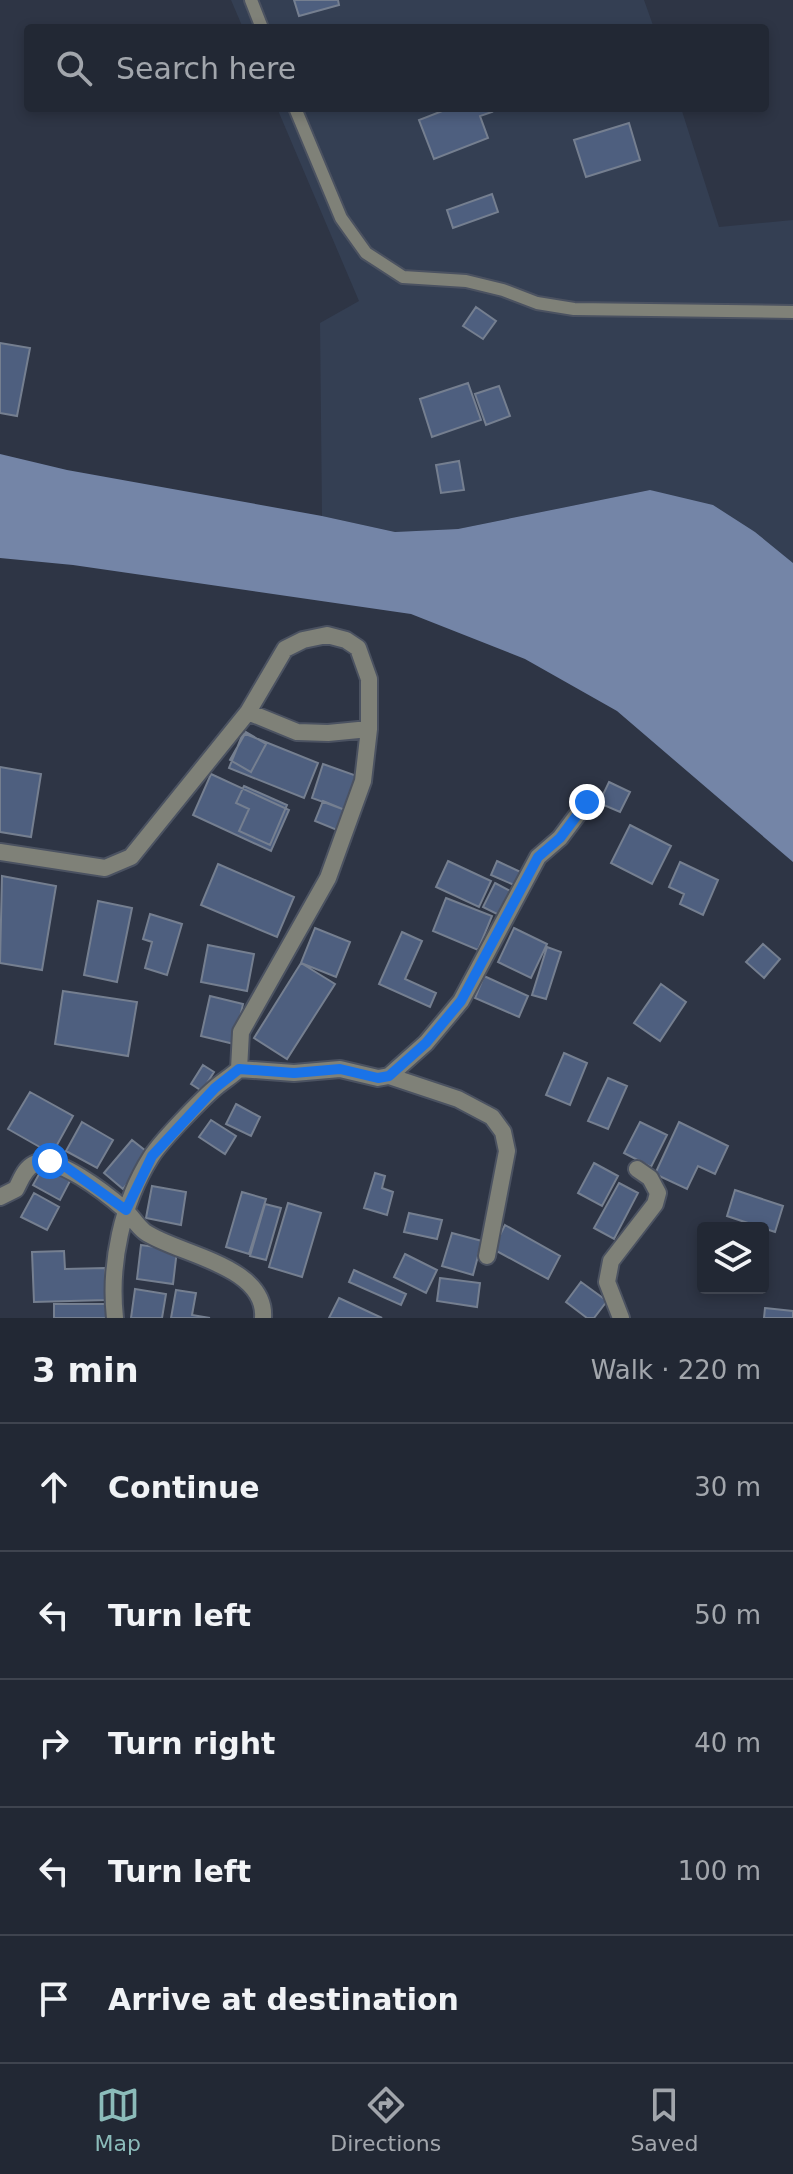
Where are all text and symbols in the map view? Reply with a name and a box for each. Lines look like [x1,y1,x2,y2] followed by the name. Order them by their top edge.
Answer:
[24,24,769,112] search box
[52,46,96,90] icon: search
[116,51,296,86] text: Search here
[569,784,605,820] route end
[32,1143,68,1179] route start
[697,1222,769,1294] map controls
[697,1222,769,1294] button: layers
[32,1350,139,1390] text: 3 min
[591,1355,761,1385] text: Walk · 220 m
[32,1465,76,1509] icon: ahead
[108,1470,260,1505] text: Continue
[694,1472,761,1502] text: 30 m
[32,1593,76,1637] icon: left
[108,1598,251,1633] text: Turn left
[694,1600,761,1630] text: 50 m
[32,1721,76,1765] icon: right
[108,1726,275,1761] text: Turn right
[694,1728,761,1758] text: 40 m
[32,1849,76,1893] icon: left
[108,1854,251,1889] text: Turn left
[678,1856,761,1886] text: 100 m
[32,1977,76,2021] icon: arrive
[108,1982,459,2017] text: Arrive at destination
[95,2083,141,2156] tab: Map
[330,2083,441,2156] tab: Directions
[630,2083,698,2156] tab: Saved

